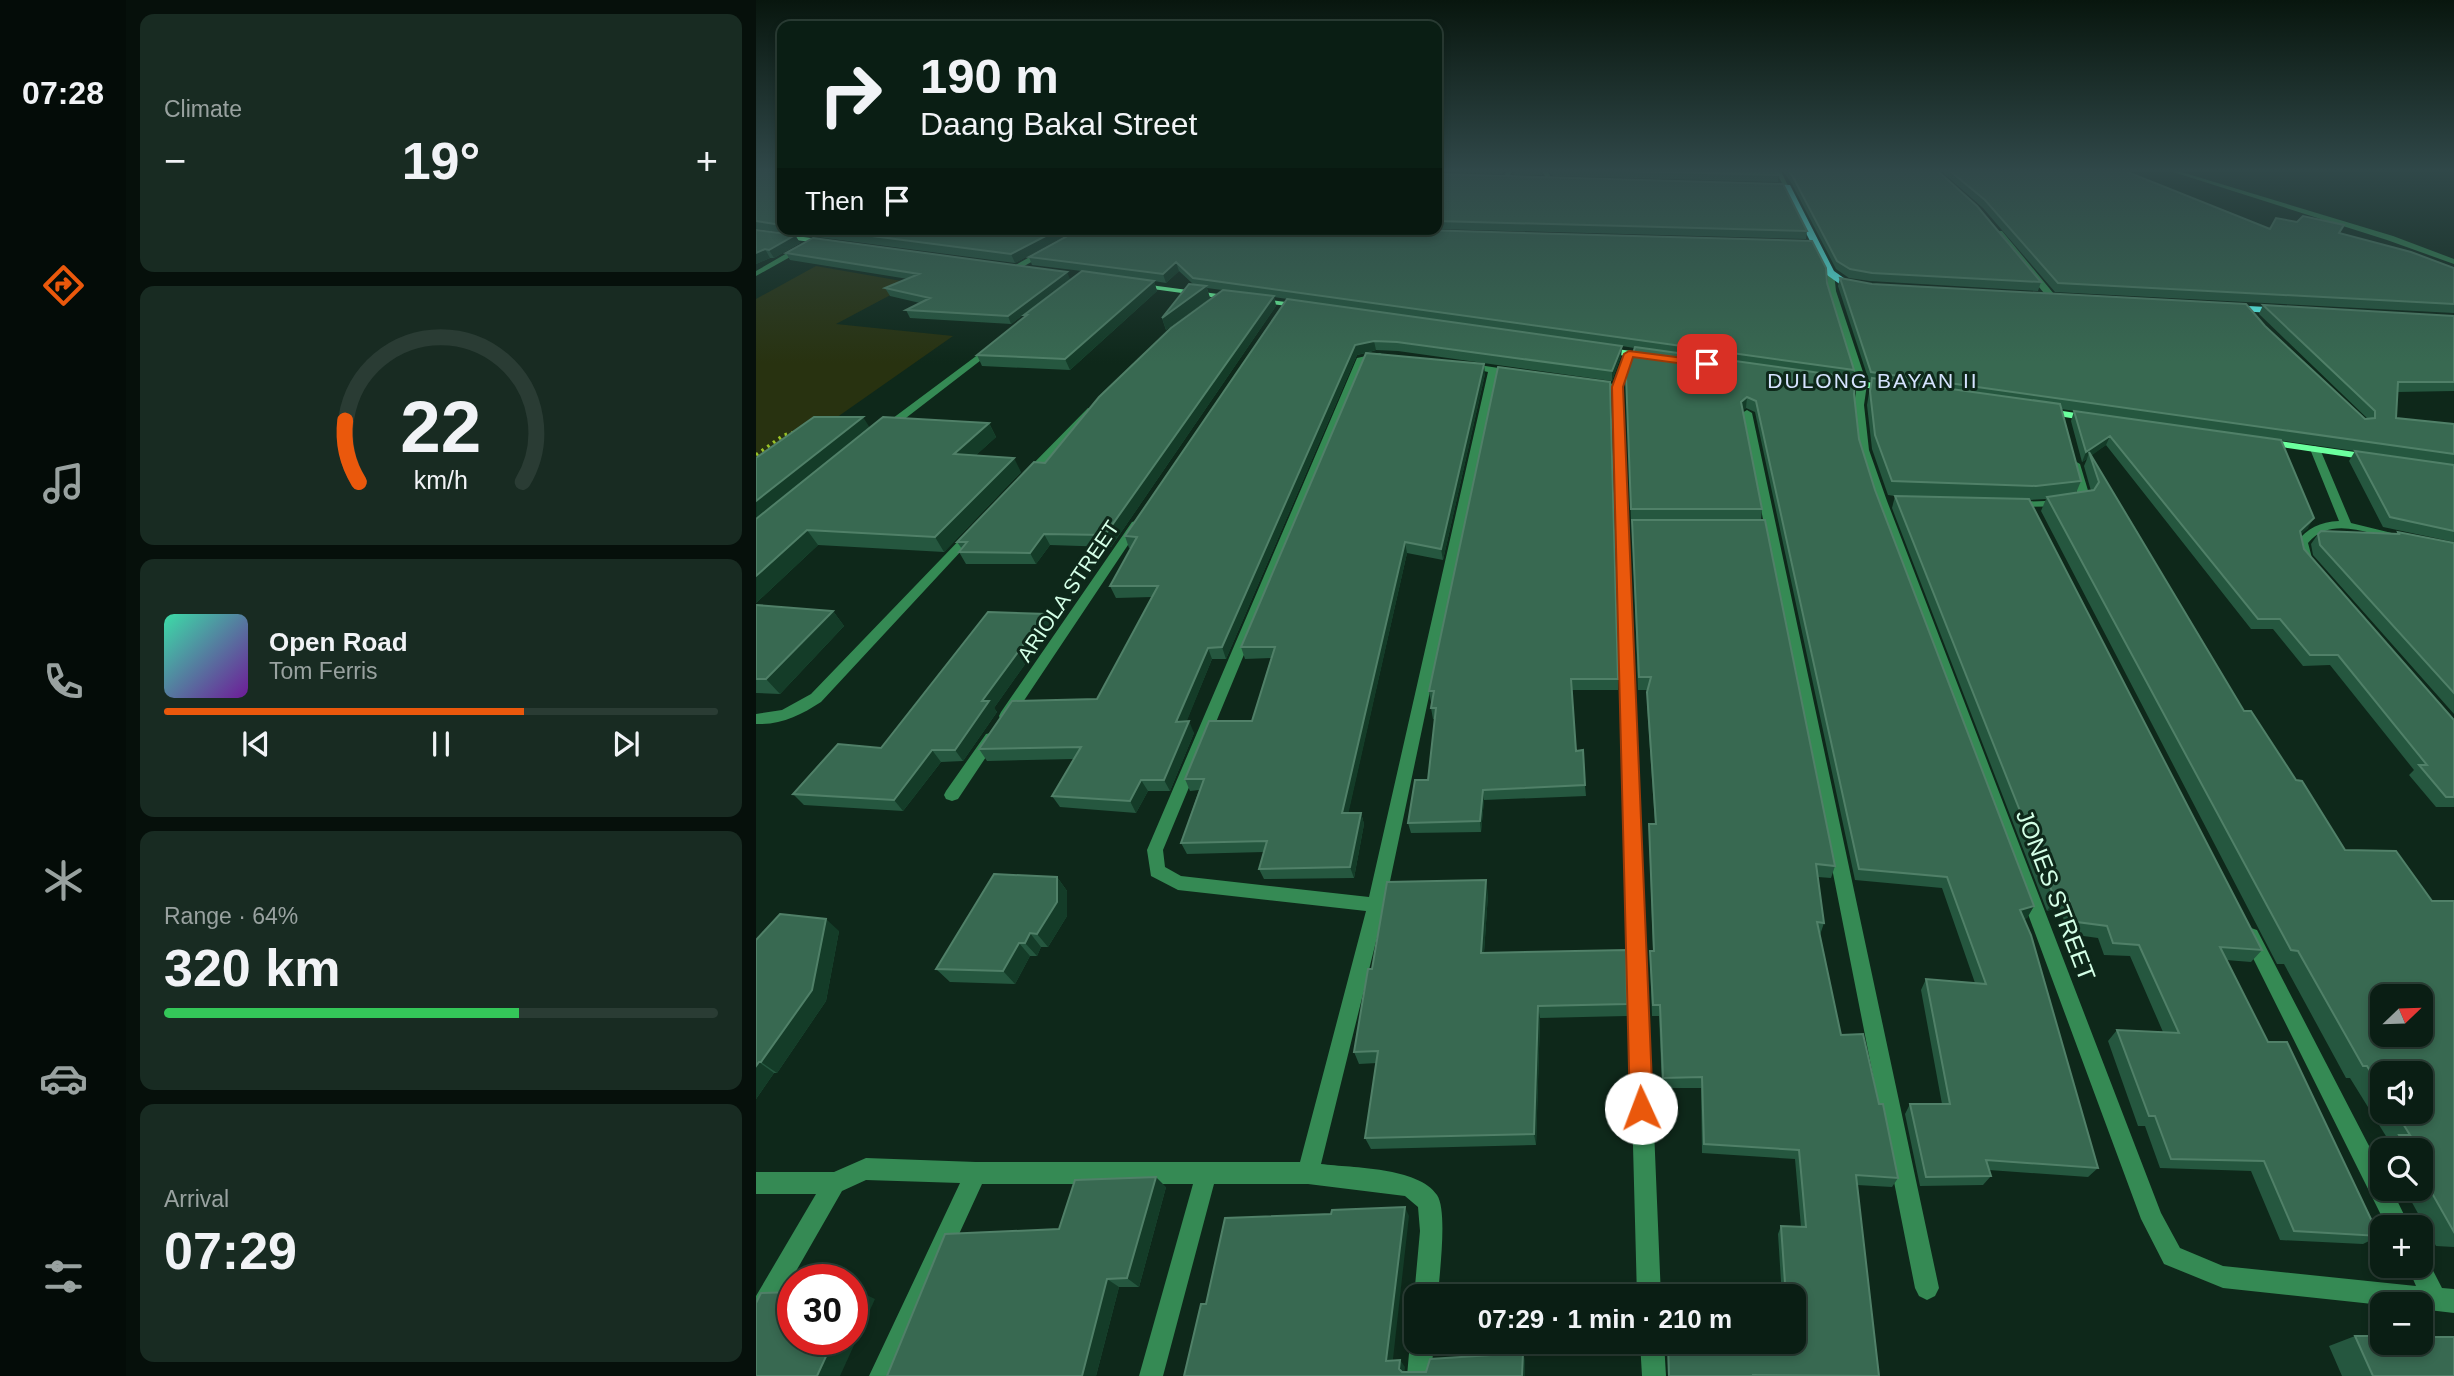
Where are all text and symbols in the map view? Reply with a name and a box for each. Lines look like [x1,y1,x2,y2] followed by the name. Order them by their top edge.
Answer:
[805,49,896,140] icon: right
[920,49,1059,103] text: 190 m
[22,75,104,111] text: 07:28
[164,96,242,122] text: Climate
[920,106,1198,142] text: Daang Bakal Street
[402,132,480,190] text: 19°
[164,140,186,182] text: −
[696,140,718,182] text: +
[878,182,916,220] icon: arrive
[805,186,864,216] text: Then
[39,261,88,310] icon: directions
[1677,334,1737,394] pin
[1688,345,1726,383] icon: arrive
[1767,369,1979,392] district label: DULONG BAYAN II
[401,386,481,467] text: 22
[39,459,88,508] icon: music
[414,465,468,493] text: km/h
[1012,516,1124,666] street label: ARIOLA STREET
[269,627,408,657] text: Open Road
[39,657,88,706] icon: phone
[269,658,378,684] text: Tom Ferris
[237,725,275,763] icon: previous
[422,725,460,763] icon: pause
[607,725,645,763] icon: next
[2011,806,2101,985] street label: JONES STREET
[39,856,88,905] icon: climate
[164,903,298,929] text: Range · 64%
[164,939,340,997] text: 320 km
[2370,984,2432,1046] north arrow
[2370,984,2433,1355] map controls
[39,1054,88,1103] icon: car
[2370,1061,2433,1124] button: sound
[1604,1071,1678,1145] position arrow
[2370,1138,2433,1201] button: search
[164,1186,229,1212] text: Arrival
[2370,1215,2433,1278] button: +
[164,1222,297,1280] text: 07:29
[39,1252,88,1301] icon: filters
[777,1264,868,1355] speed limit sign: 30
[2370,1292,2433,1355] button: −
[1478,1304,1732,1334] text: 07:29 · 1 min · 210 m

